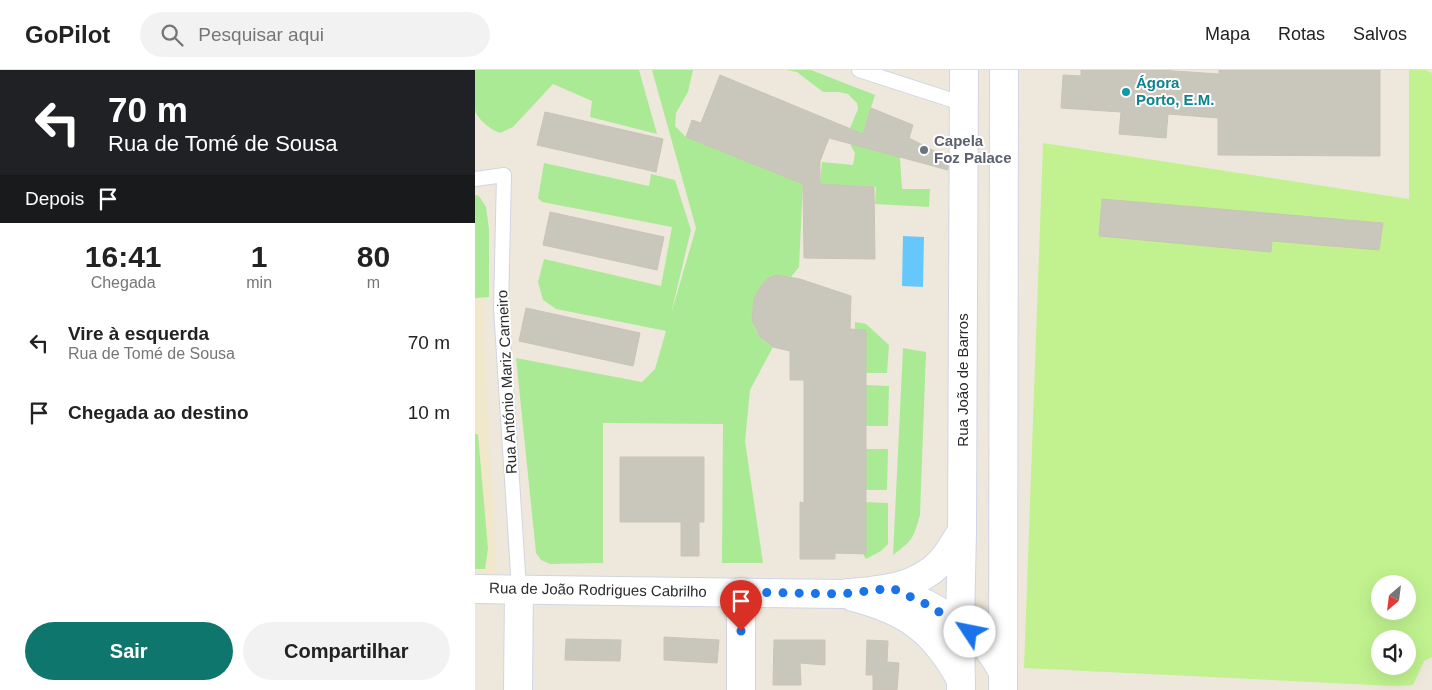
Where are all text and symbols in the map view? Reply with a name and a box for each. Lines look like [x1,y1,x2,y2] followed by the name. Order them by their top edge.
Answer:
[140,12,490,57] search box
[25,21,110,48] text: GoPilot
[158,21,186,49] icon: search
[198,24,324,45] text: Pesquisar aqui
[1205,24,1250,44] text: Mapa
[1278,24,1325,44] text: Rotas
[1353,24,1407,44] text: Salvos
[1136,74,1214,108] place label: Ágora Porto, E.M.
[1120,86,1132,98] marker: Ágora Porto, E.M.
[25,90,90,155] icon: left
[108,90,188,129] text: 70 m
[108,131,338,156] text: Rua de Tomé de Sousa
[934,132,1012,166] place label: Capela Foz Palace
[918,144,930,156] marker: Capela Foz Palace
[94,185,122,213] icon: arrive
[25,188,84,209] text: Depois
[85,240,162,273] text: 16:41
[251,240,268,273] text: 1
[357,240,390,273] text: 80
[91,274,156,291] text: Chegada
[246,274,272,291] text: min
[367,274,380,291] text: m
[493,290,520,474] street label: Rua António Mariz Carneiro
[954,313,971,447] street label: Rua João de Barros
[68,323,209,344] text: Vire à esquerda
[25,329,53,357] icon: left
[408,332,450,353] text: 70 m
[68,345,235,362] text: Rua de Tomé de Sousa
[25,399,53,427] icon: arrive
[68,402,249,423] text: Chegada ao destino
[408,402,450,423] text: 10 m
[1371,575,1416,620] north arrow
[1371,575,1416,675] map controls
[489,579,707,600] street label: Rua de João Rodrigues Cabrilho
[720,580,762,631] pin
[727,587,755,615] icon: arrive
[943,605,995,657] position arrow
[25,622,233,680] button: Sair
[243,622,450,680] button: Compartilhar
[1371,630,1416,675] button: sound

